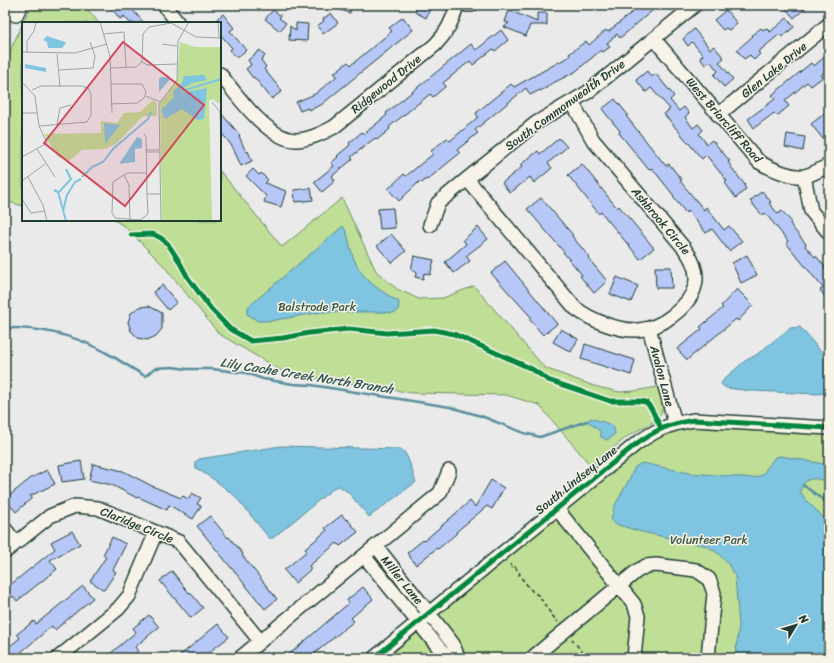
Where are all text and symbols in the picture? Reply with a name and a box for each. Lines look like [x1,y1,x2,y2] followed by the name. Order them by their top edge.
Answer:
[22,22,221,221] inset map
[736,36,812,104] street label: Glen Lake Drive
[346,48,426,120] street label: Ridgewood Drive
[500,54,630,156] street label: South Commonwealth Drive
[680,72,769,169] street label: West Briarcliff Road
[625,181,696,260] street label: Ashbrook Circle
[278,296,357,318] park label: Balstrode Park
[643,342,681,409] street label: Avalon Lane
[219,350,396,401] water label: Lily Cache Creek North Branch
[530,439,622,520] street label: South Lindsey Lane
[97,500,177,550] street label: Claridge Circle
[670,529,748,551] park label: Volunteer Park
[375,550,429,610] street label: Miller Lane
[776,605,816,645] north arrow
[793,610,814,628] text: N

